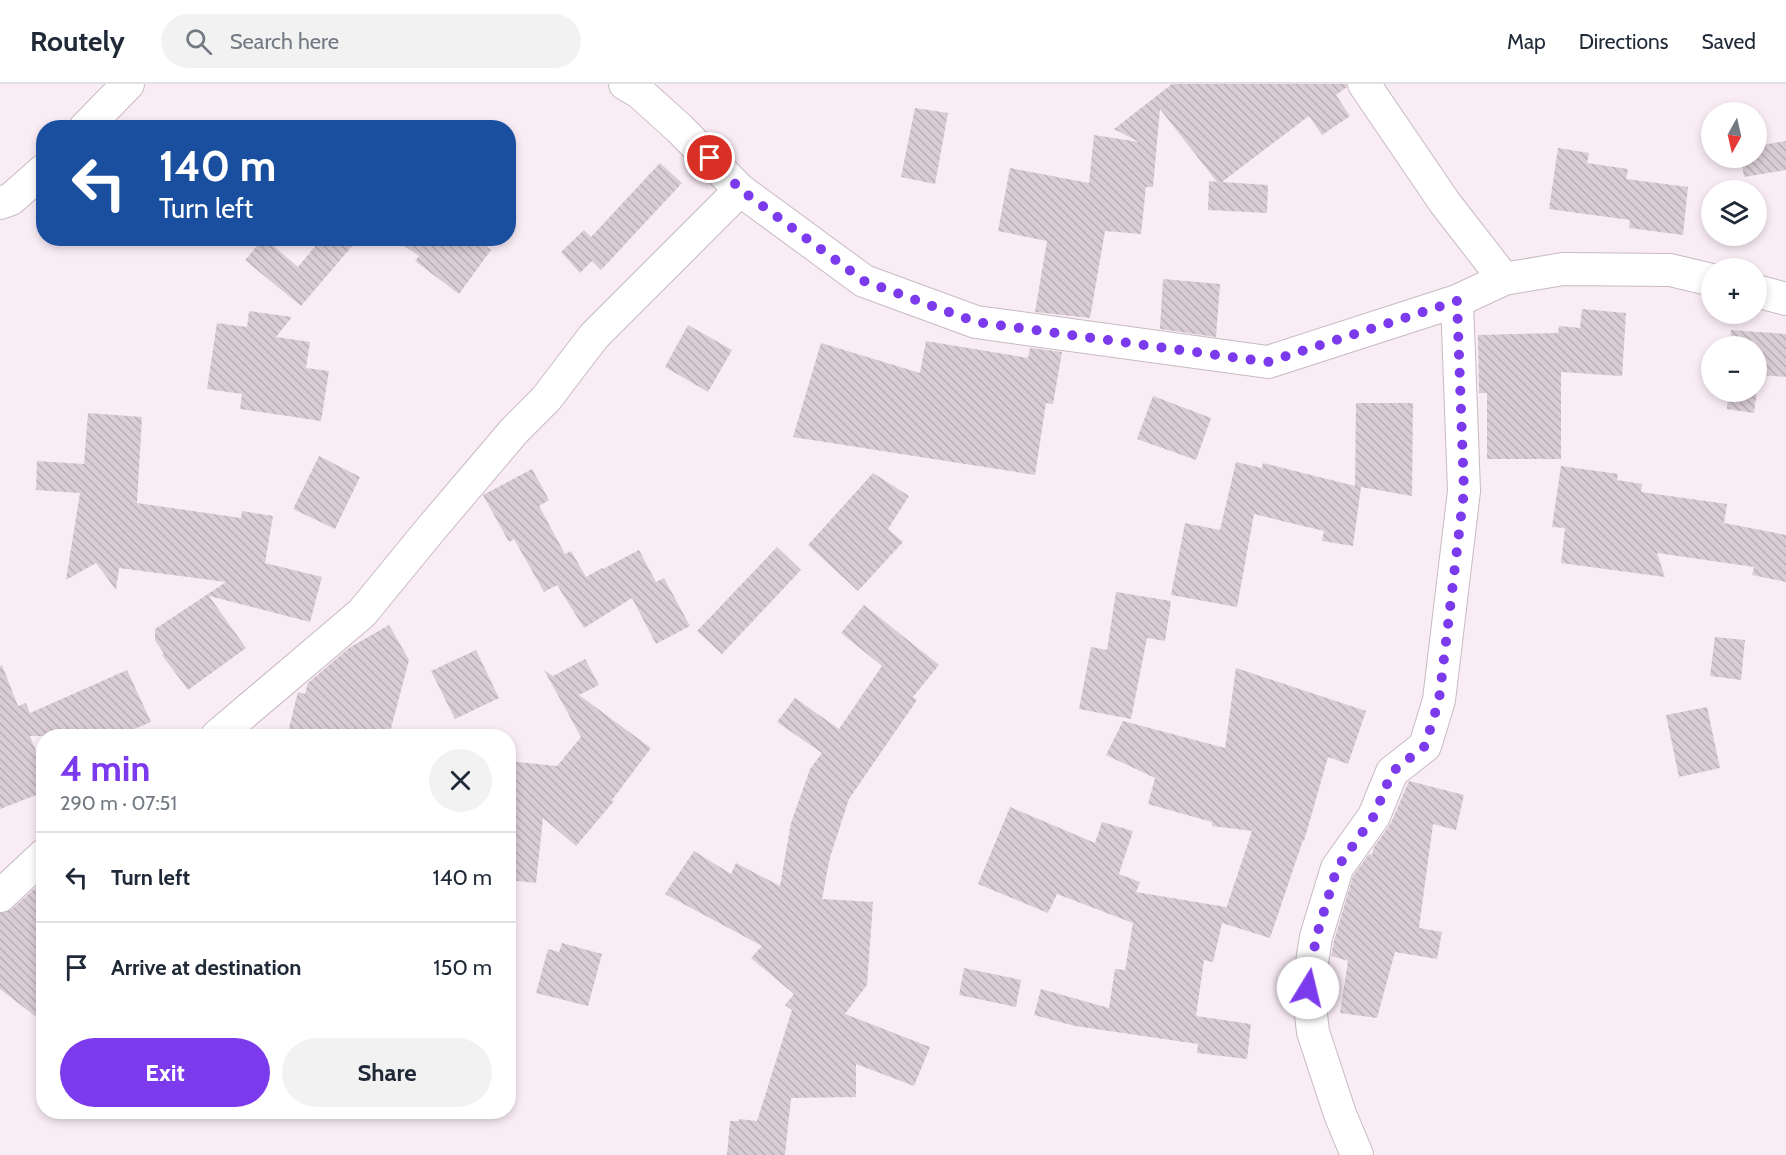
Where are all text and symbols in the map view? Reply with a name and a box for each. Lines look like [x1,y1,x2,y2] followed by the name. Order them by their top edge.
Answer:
[161,14,581,68] search box
[30,24,125,58] text: Routely
[182,25,215,58] icon: search
[230,28,339,55] text: Search here
[1507,29,1546,54] text: Map
[1579,29,1668,54] text: Directions
[1701,29,1756,54] text: Saved
[1701,102,1767,168] north arrow
[1701,102,1767,402] map controls
[684,132,735,183] pin
[159,140,276,192] text: 140 m
[693,141,726,174] icon: arrive
[60,144,138,222] icon: left
[1701,180,1767,246] button: layers
[159,192,253,225] text: Turn left
[1701,258,1767,324] button: +
[1701,336,1767,402] button: −
[60,746,150,790] text: 4 min
[429,749,492,812] button: close
[60,791,177,815] text: 290 m · 07:51
[60,861,93,894] icon: left
[111,864,190,891] text: Turn left
[433,864,492,891] text: 140 m
[60,951,93,984] icon: arrive
[111,954,301,981] text: Arrive at destination
[433,954,492,981] text: 150 m
[1276,956,1340,1020] position arrow
[60,1038,270,1107] button: Exit
[282,1038,492,1107] button: Share

